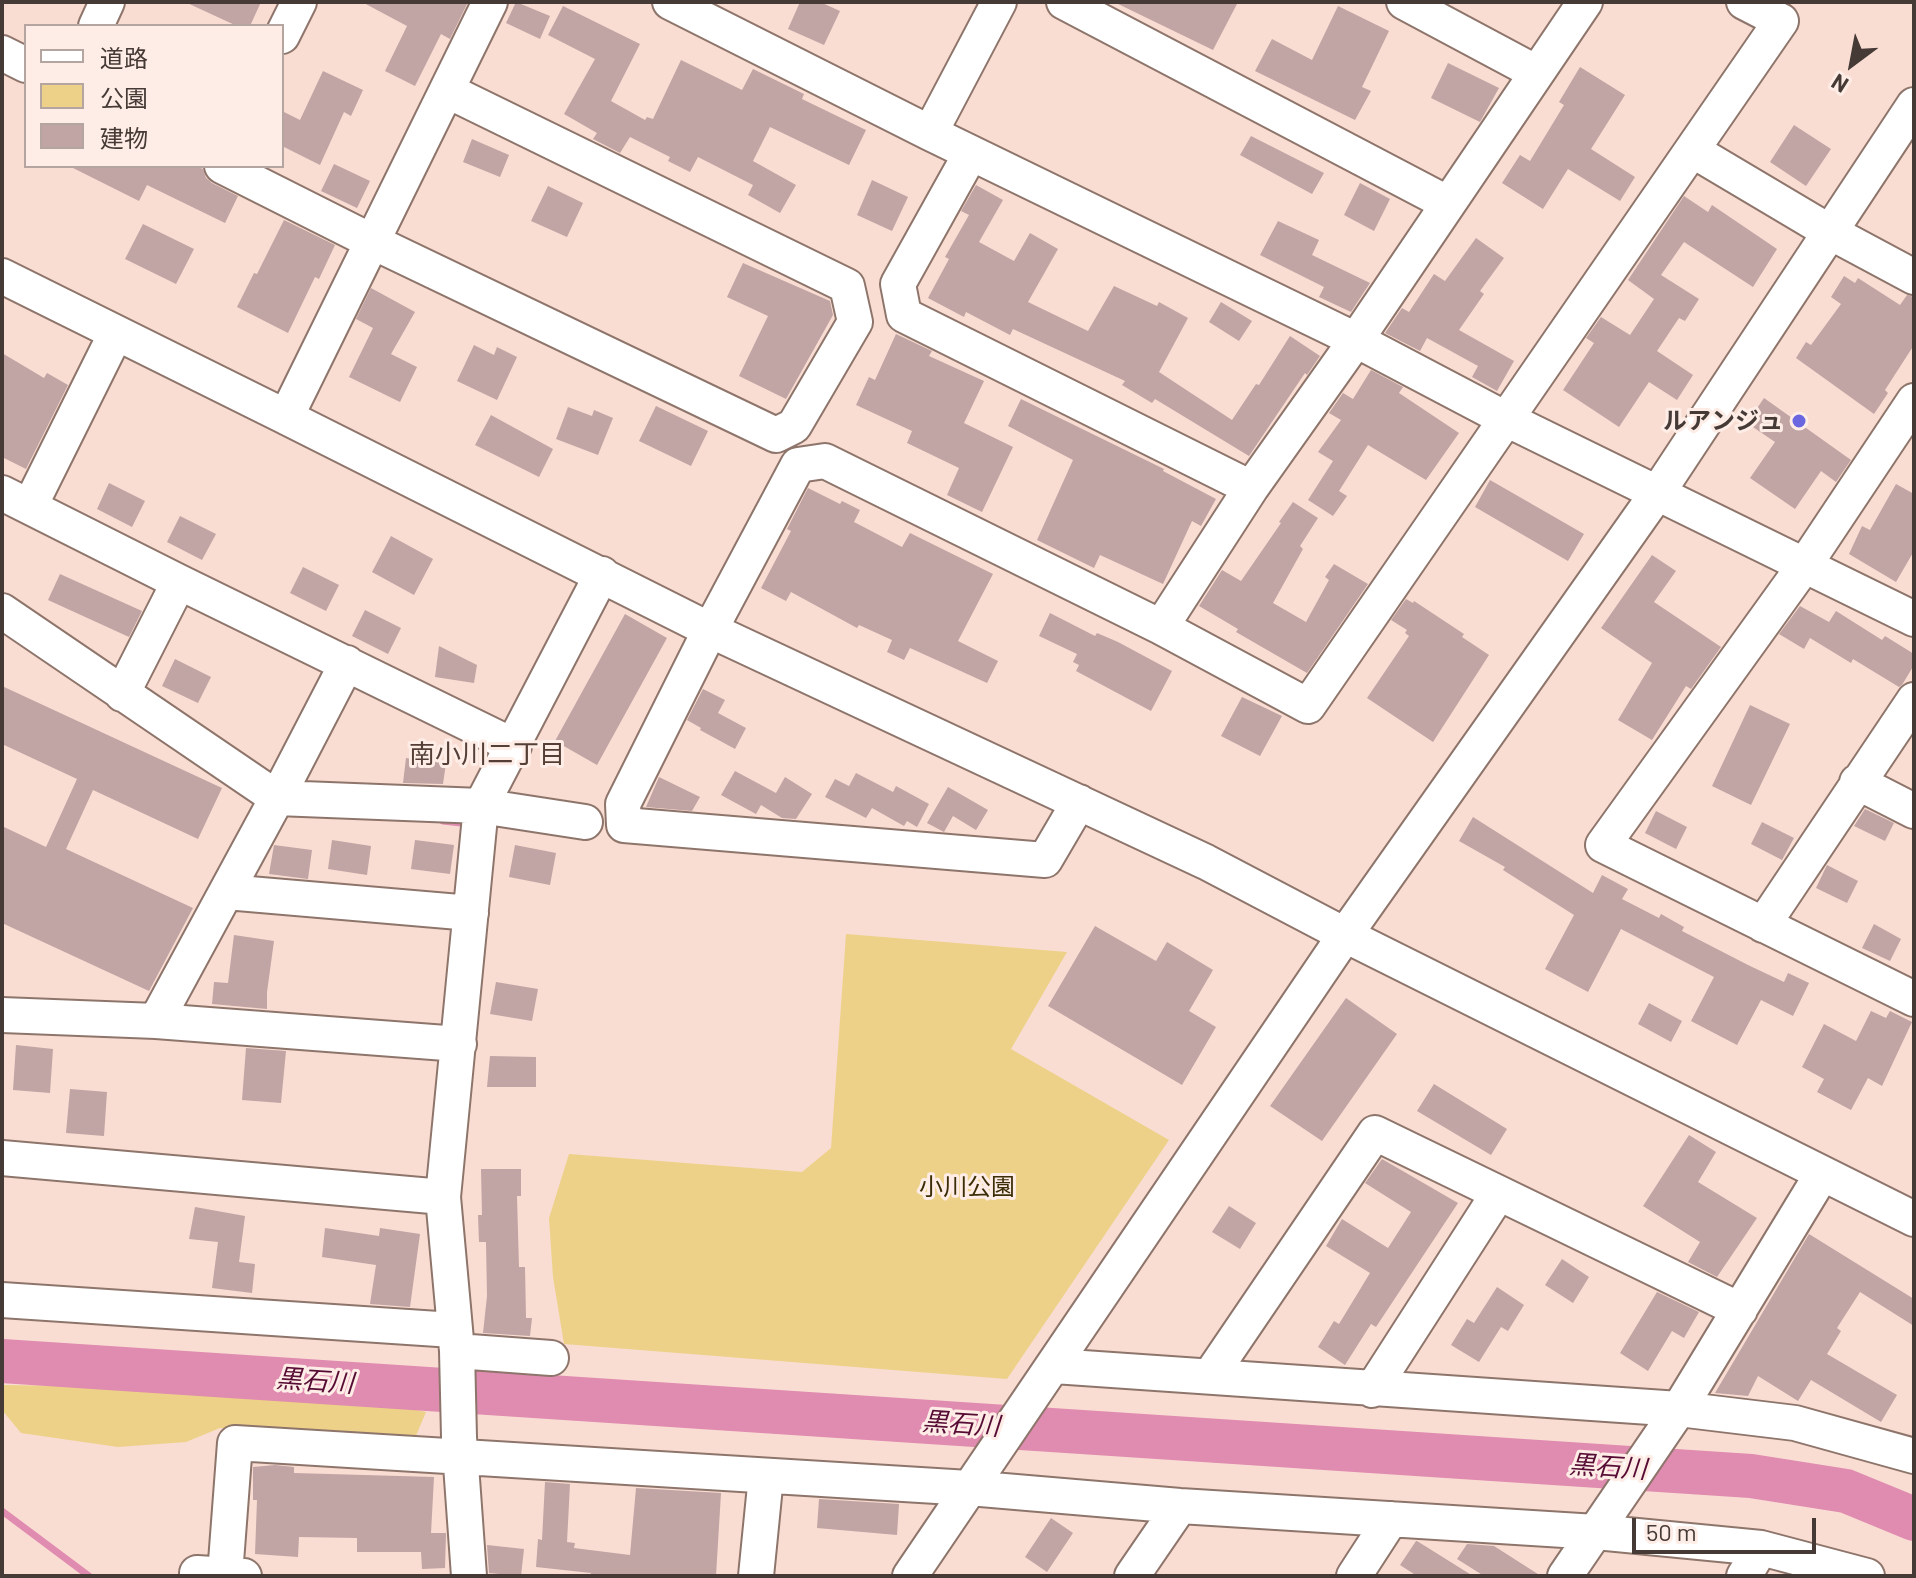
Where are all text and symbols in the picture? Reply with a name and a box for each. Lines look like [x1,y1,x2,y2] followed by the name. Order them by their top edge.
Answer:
[24,24,284,168] legend
[1812,24,1892,104] north arrow
[100,43,148,72] text: 道路
[1826,69,1852,99] text: N
[100,83,148,112] text: 公園
[100,123,148,152] text: 建物
[1663,407,1783,435] place label: ルアンジュ
[1790,412,1808,430] marker: ルアンジュ
[409,738,565,770] district label: 南小川二丁目
[919,1173,1015,1201] park label: 小川公園
[275,1363,355,1399] water label: 黒石川
[921,1406,1001,1442] water label: 黒石川
[1568,1449,1648,1485] water label: 黒石川
[1636,1502,1820,1552] scale bar
[1646,1517,1697,1546] text: 50 m

